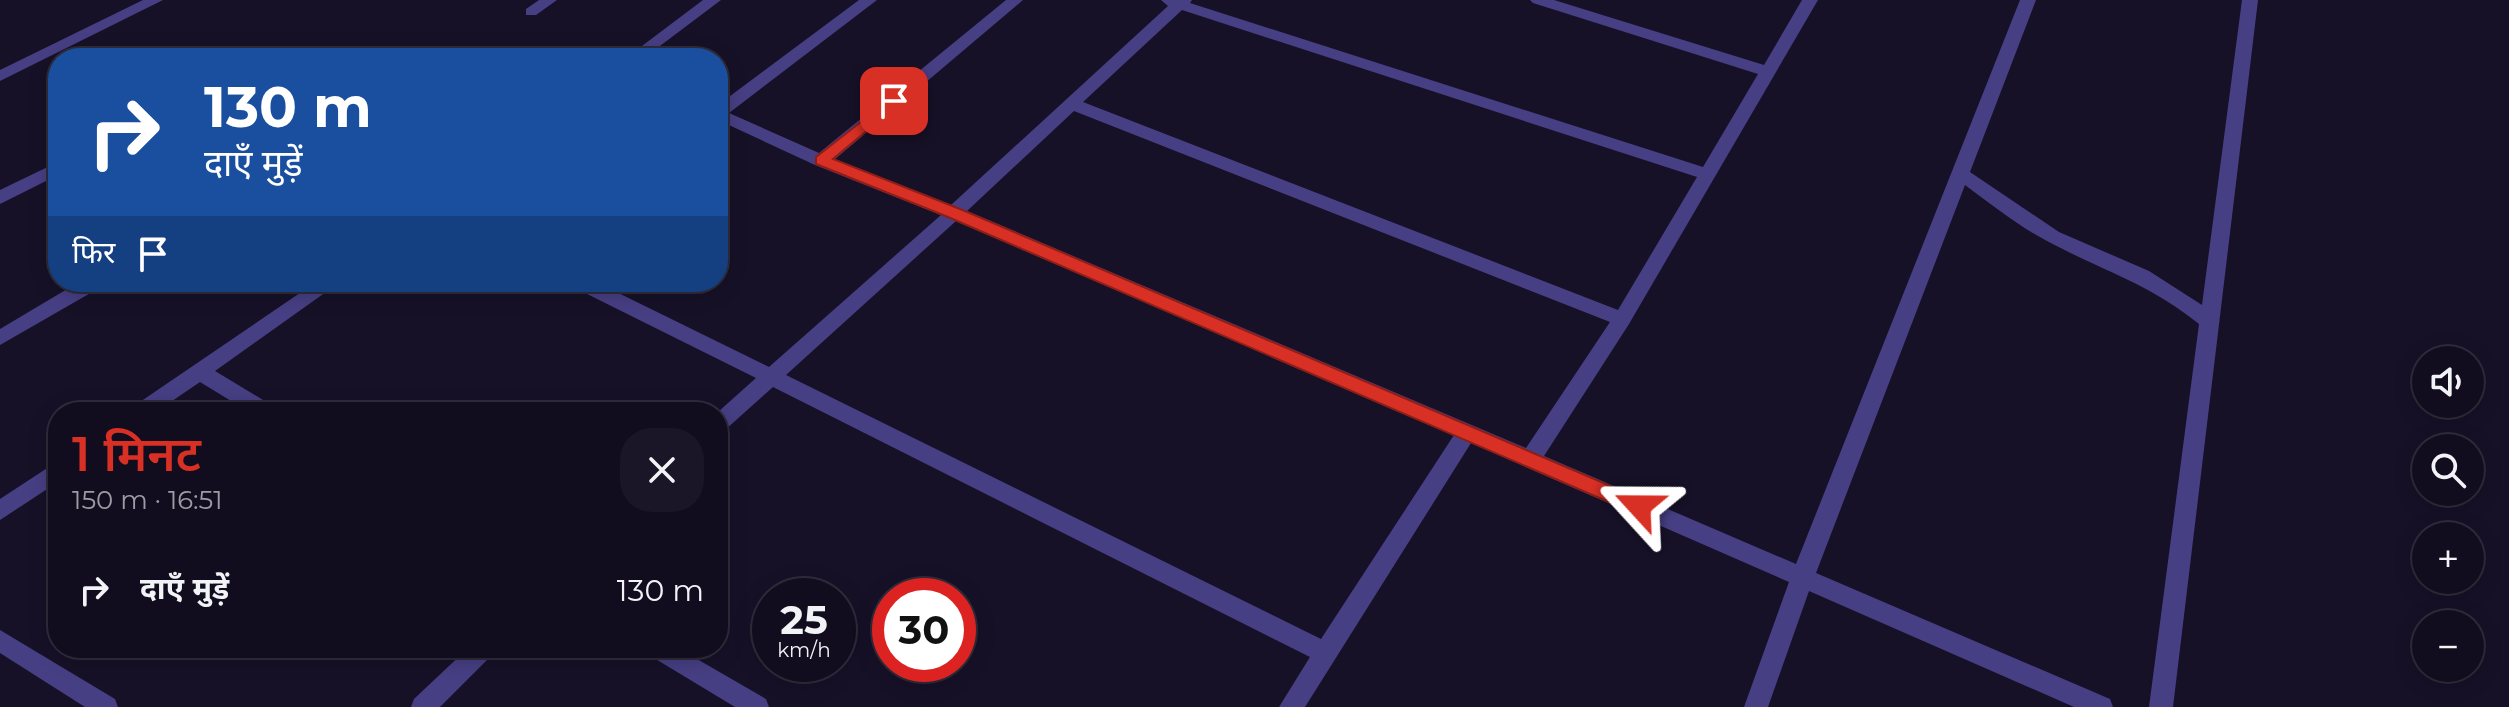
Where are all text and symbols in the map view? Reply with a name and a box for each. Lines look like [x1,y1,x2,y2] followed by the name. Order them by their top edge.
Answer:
[860,67,928,135] pin
[204,73,372,141] text: 130 m
[872,79,916,123] icon: arrive
[72,80,176,184] icon: right
[204,141,303,185] text: दाएँ मुड़ें
[131,232,175,276] icon: arrive
[72,234,115,271] text: फिर
[2412,346,2484,682] map controls
[2412,346,2484,418] button: sound
[72,425,201,483] text: 1 मिनट
[620,428,704,512] button: close
[2412,434,2484,506] button: search
[1597,464,1681,548] position arrow
[72,484,223,516] text: 150 m · 16:51
[2412,522,2484,594] button: +
[72,568,116,612] icon: right
[140,570,229,607] text: दाएँ मुड़ें
[617,572,704,609] text: 130 m
[872,578,976,682] speed limit sign: 30
[780,595,828,644] text: 25
[2412,610,2484,682] button: −
[777,638,831,662] text: km/h

